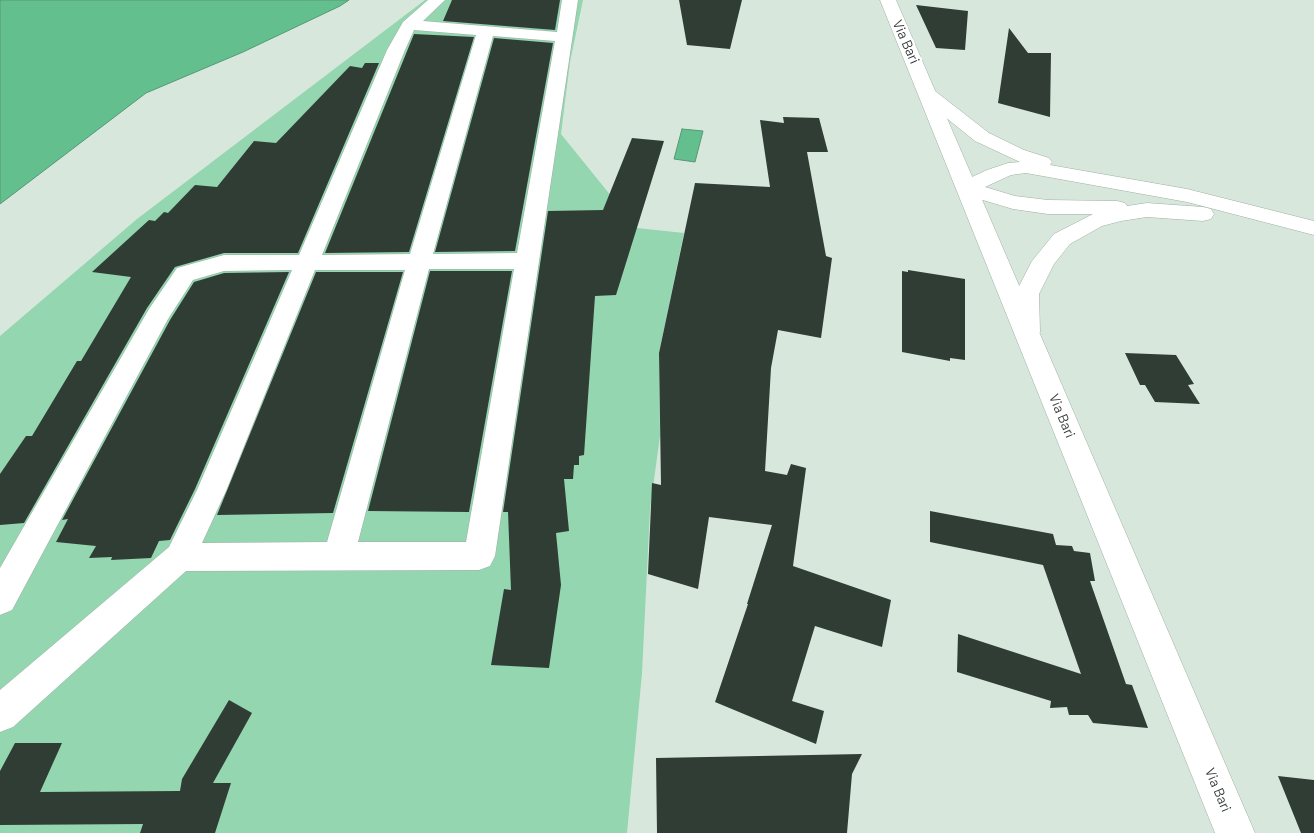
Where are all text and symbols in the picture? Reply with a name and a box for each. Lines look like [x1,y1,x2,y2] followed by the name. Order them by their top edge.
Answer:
[889,17,923,67] street label: Via Bari
[1045,391,1079,441] street label: Via Bari
[1201,765,1235,815] street label: Via Bari

